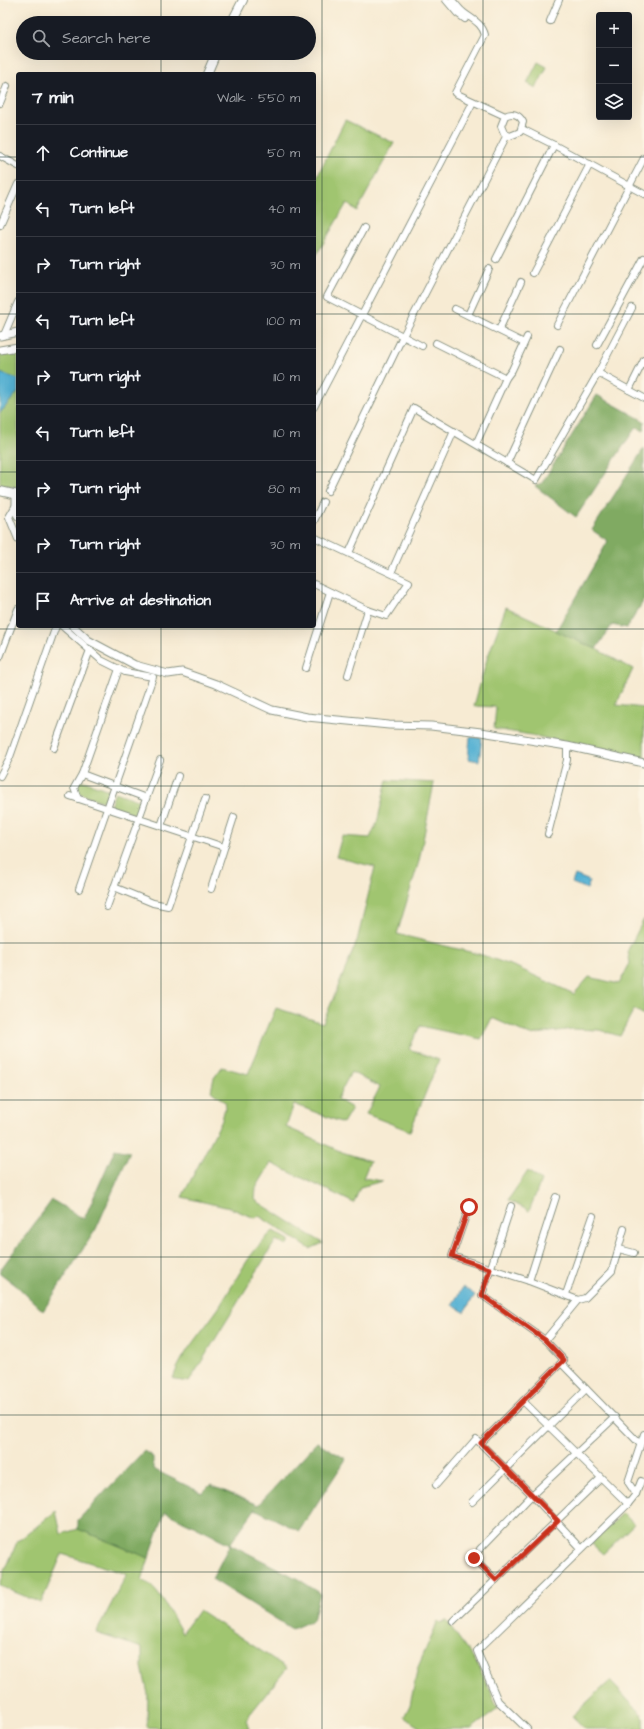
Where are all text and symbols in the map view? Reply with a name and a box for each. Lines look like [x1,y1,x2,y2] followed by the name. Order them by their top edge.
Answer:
[596,12,632,120] map controls
[596,12,632,48] button: +
[16,16,316,60] search box
[30,27,52,49] icon: search
[62,28,151,49] text: Search here
[596,48,632,84] button: −
[596,84,632,120] button: layers
[32,86,74,110] text: 7 min
[217,89,300,107] text: Walk · 550 m
[32,142,54,164] icon: ahead
[70,142,128,163] text: Continue
[267,144,300,162] text: 50 m
[32,198,54,220] icon: left
[70,198,134,219] text: Turn left
[268,200,300,218] text: 40 m
[32,254,54,276] icon: right
[70,254,141,275] text: Turn right
[270,256,300,274] text: 30 m
[32,310,54,332] icon: left
[70,310,134,331] text: Turn left
[267,312,300,330] text: 100 m
[32,366,54,388] icon: right
[70,366,141,387] text: Turn right
[273,368,300,386] text: 110 m
[32,422,54,444] icon: left
[70,422,134,443] text: Turn left
[273,424,300,442] text: 110 m
[32,478,54,500] icon: right
[70,478,141,499] text: Turn right
[268,480,300,498] text: 80 m
[32,534,54,556] icon: right
[70,534,141,555] text: Turn right
[270,536,300,554] text: 30 m
[32,590,54,612] icon: arrive
[70,590,211,611] text: Arrive at destination
[460,1198,478,1216] route start
[465,1549,483,1567] route end

